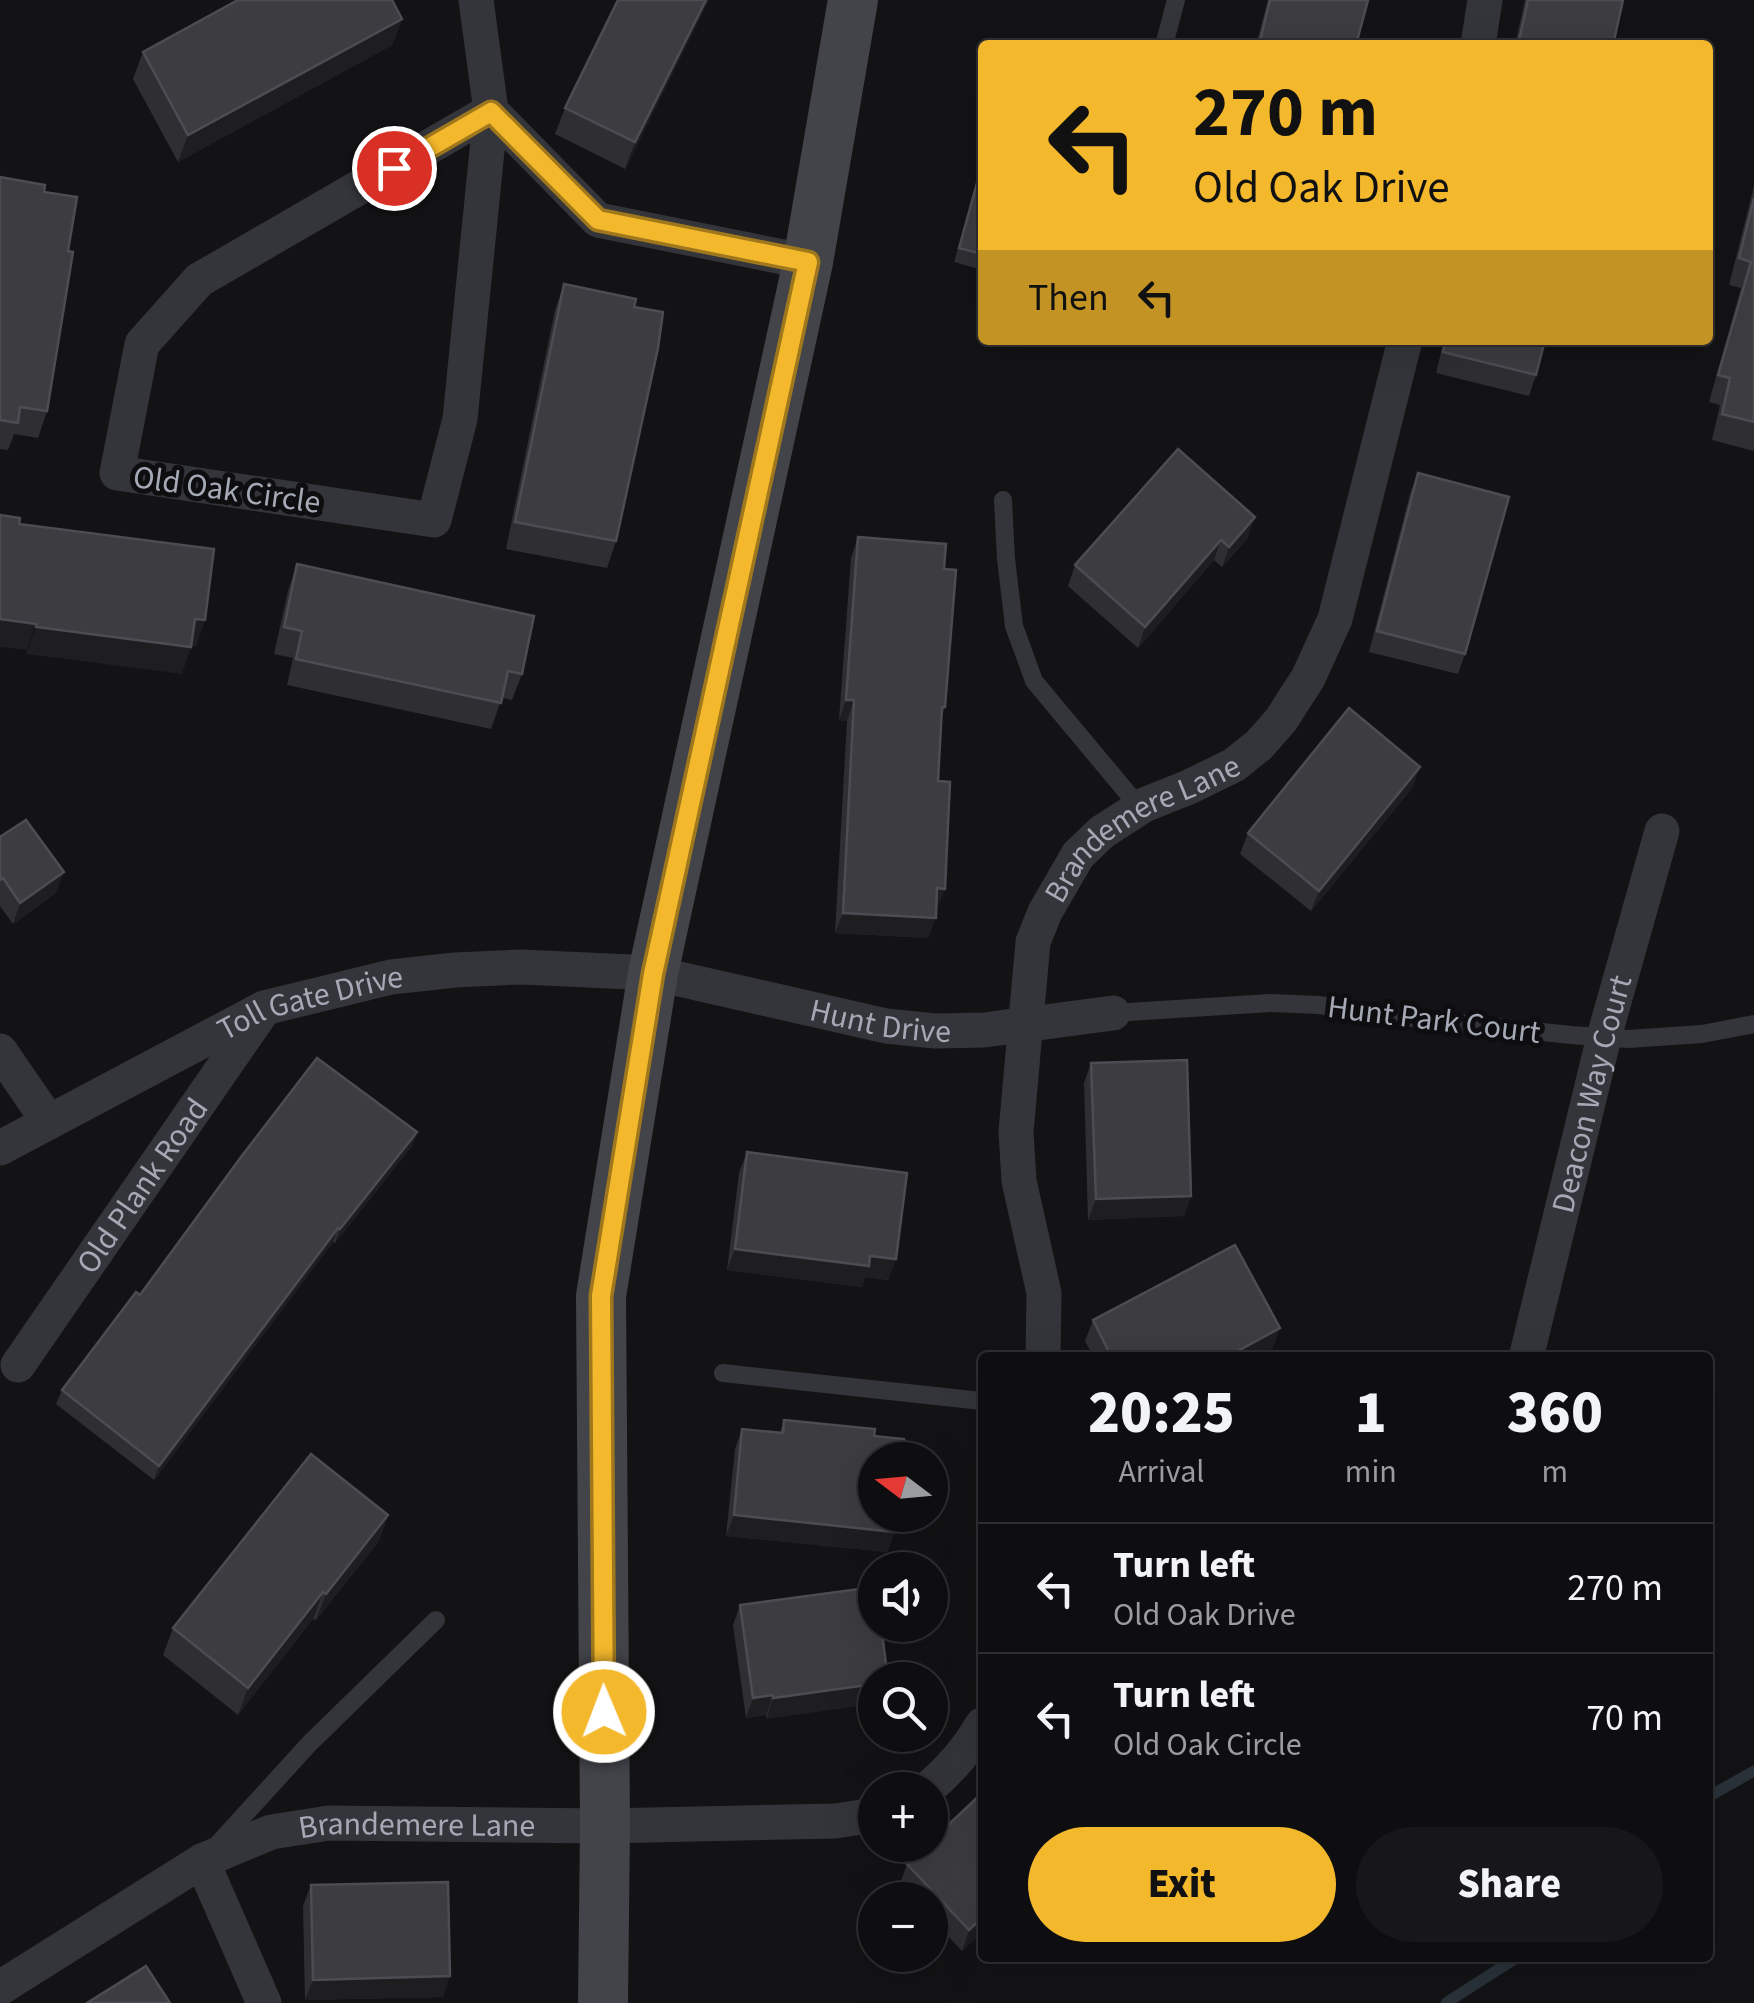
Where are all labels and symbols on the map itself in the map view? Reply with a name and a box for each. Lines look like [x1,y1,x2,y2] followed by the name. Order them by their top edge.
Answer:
[352,126,437,211] pin
[130,454,324,526] street label: Old Oak Circle
[1033,743,1248,911] street label: Brandemere Lane
[209,954,405,1053] street label: Toll Gate Drive
[1540,970,1644,1218] street label: Deacon Way Court
[1325,984,1543,1056] street label: Hunt Park Court
[805,987,951,1055] street label: Hunt Drive
[66,1089,220,1283] street label: Old Plank Road
[858,1442,948,1532] north arrow
[552,1660,656,1764] position arrow
[295,1801,536,1851] street label: Brandemere Lane

